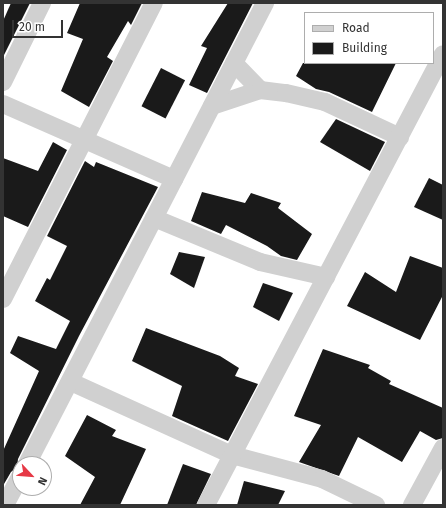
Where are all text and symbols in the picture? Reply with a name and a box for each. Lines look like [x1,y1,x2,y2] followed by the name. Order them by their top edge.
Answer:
[14,12,65,38] scale bar
[304,12,434,64] legend
[19,20,45,34] text: 20 m
[342,21,370,35] text: Road
[342,41,387,55] text: Building
[12,456,52,496] north arrow
[35,475,50,487] text: N

